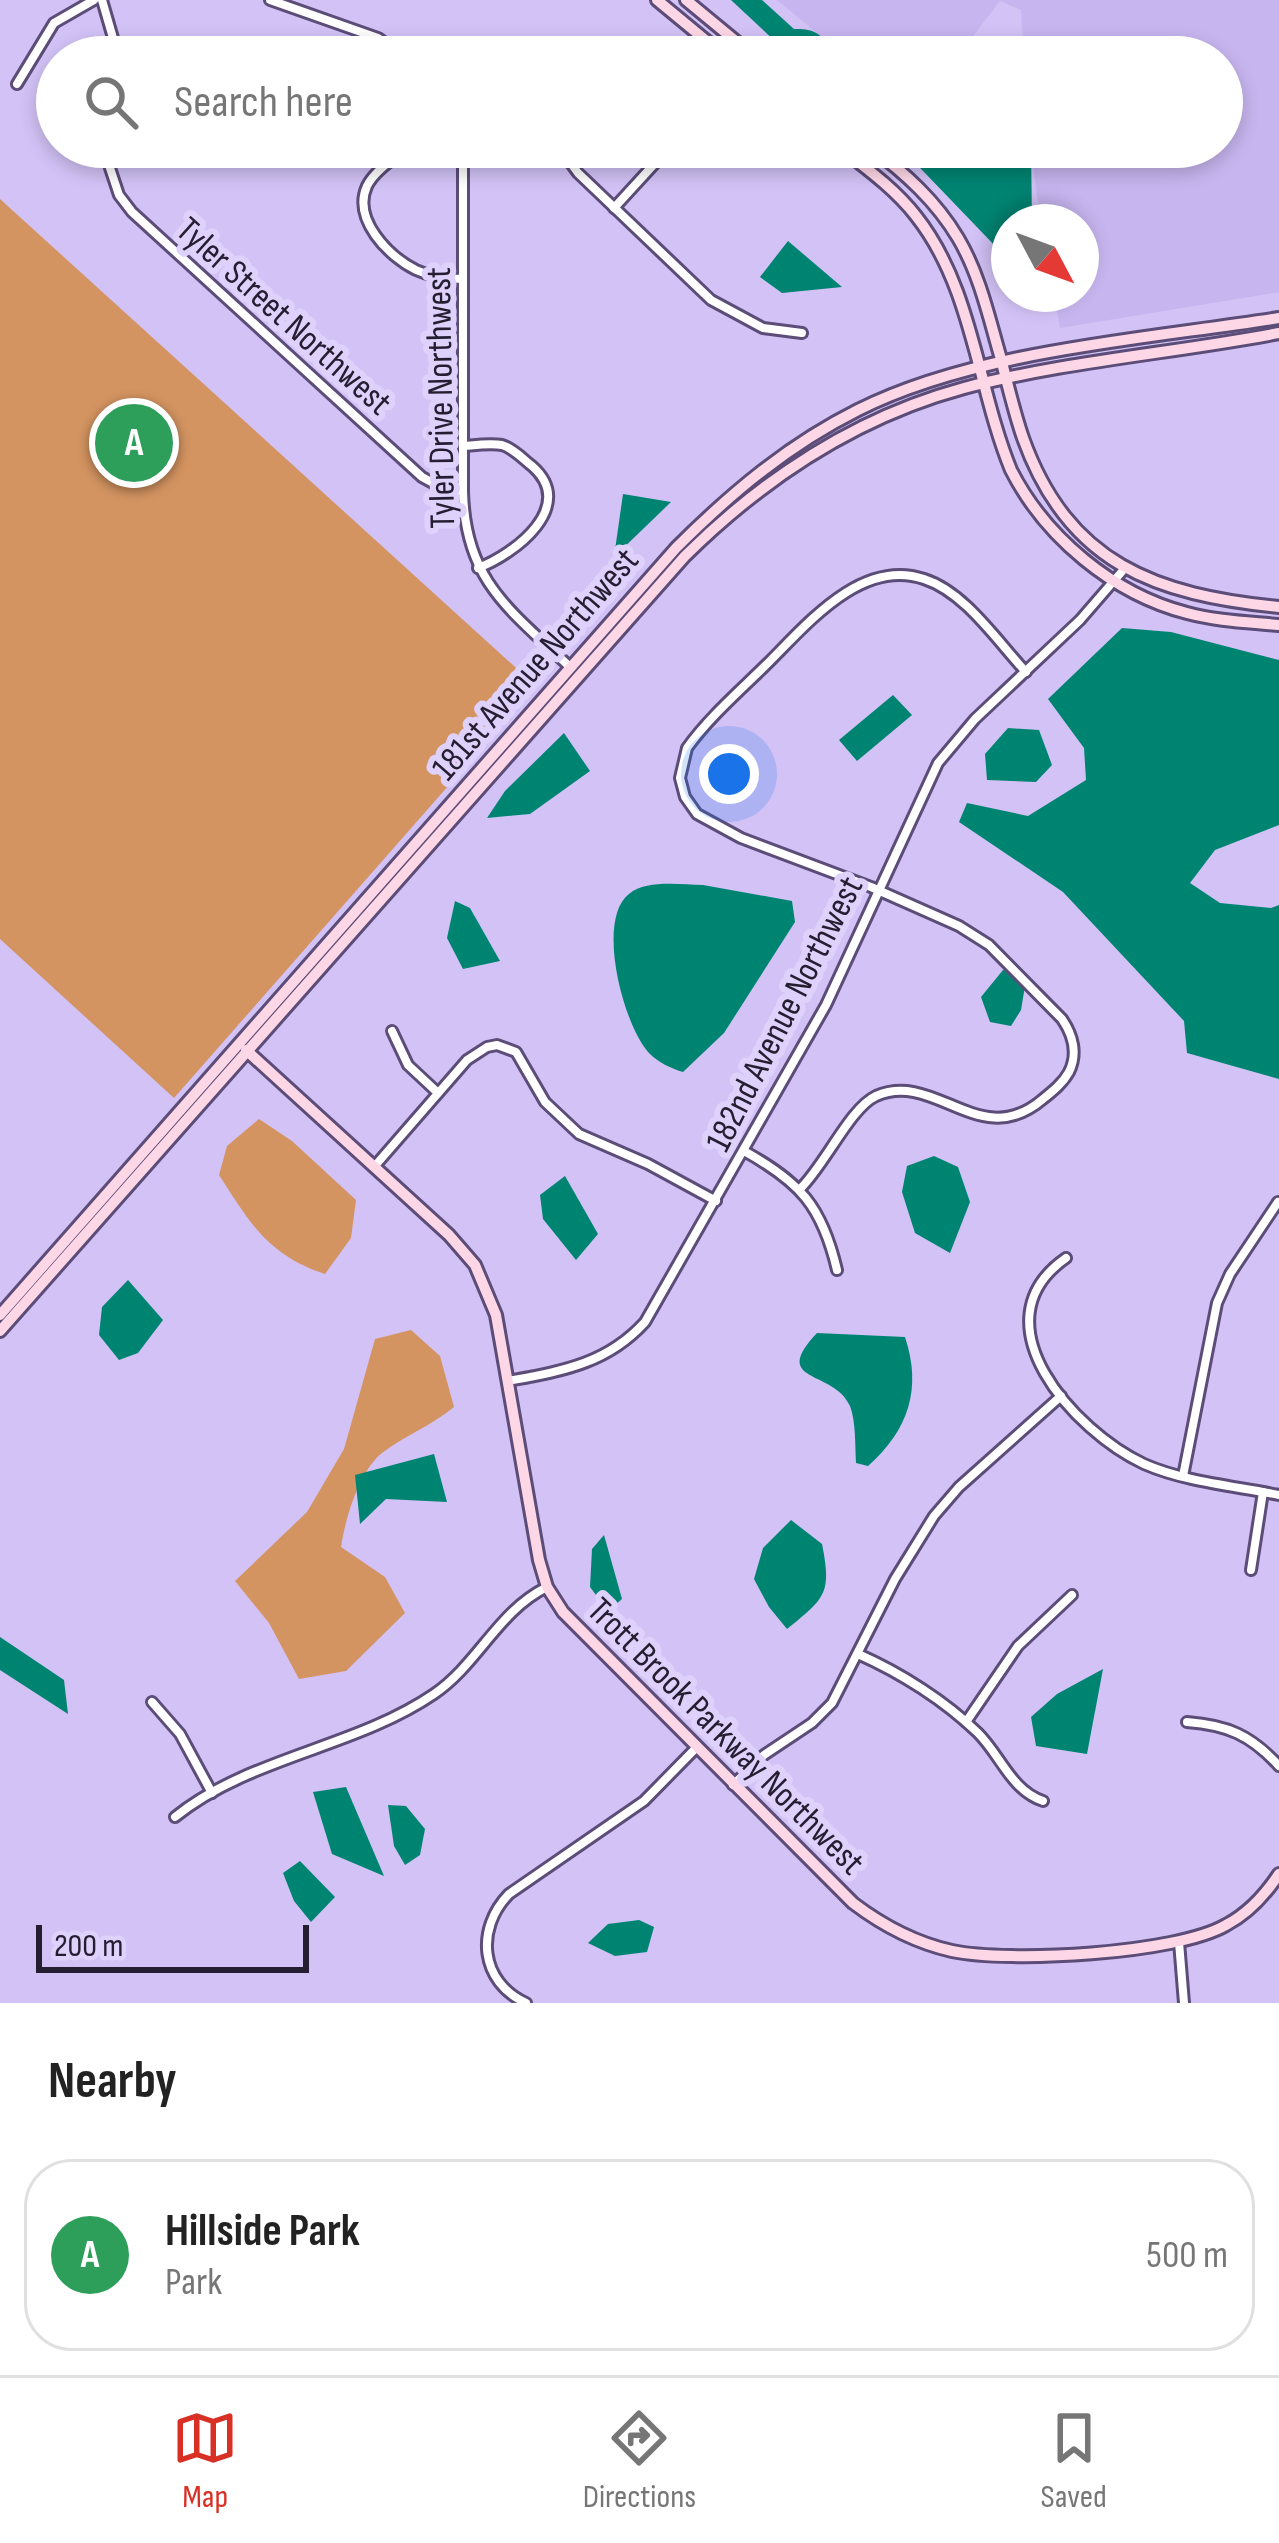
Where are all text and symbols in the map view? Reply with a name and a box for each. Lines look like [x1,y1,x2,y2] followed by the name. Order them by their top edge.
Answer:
[36,36,1243,168] search box
[78,69,144,135] icon: search
[174,75,353,130] text: Search here
[991,204,1099,312] north arrow
[167,209,400,425] street label: Tyler Street Northwest
[418,267,465,529] street label: Tyler Drive Northwest
[95,398,173,488] pin: A
[423,540,648,789] street label: 181st Avenue Northwest
[699,744,759,804] your location
[697,870,873,1159] street label: 182nd Avenue Northwest
[578,1589,873,1884] street label: Trott Brook Parkway Northwest
[36,1919,309,1972] scale bar
[54,1926,123,1966] text: 200 m
[48,2051,177,2112] text: Nearby
[165,2204,360,2259] text: Hillside Park
[81,2232,99,2279] text: A
[1146,2232,1228,2279] text: 500 m
[165,2259,222,2306] text: Park
[172,2405,238,2517] tab: Map
[583,2405,696,2517] tab: Directions
[1041,2405,1107,2517] tab: Saved

